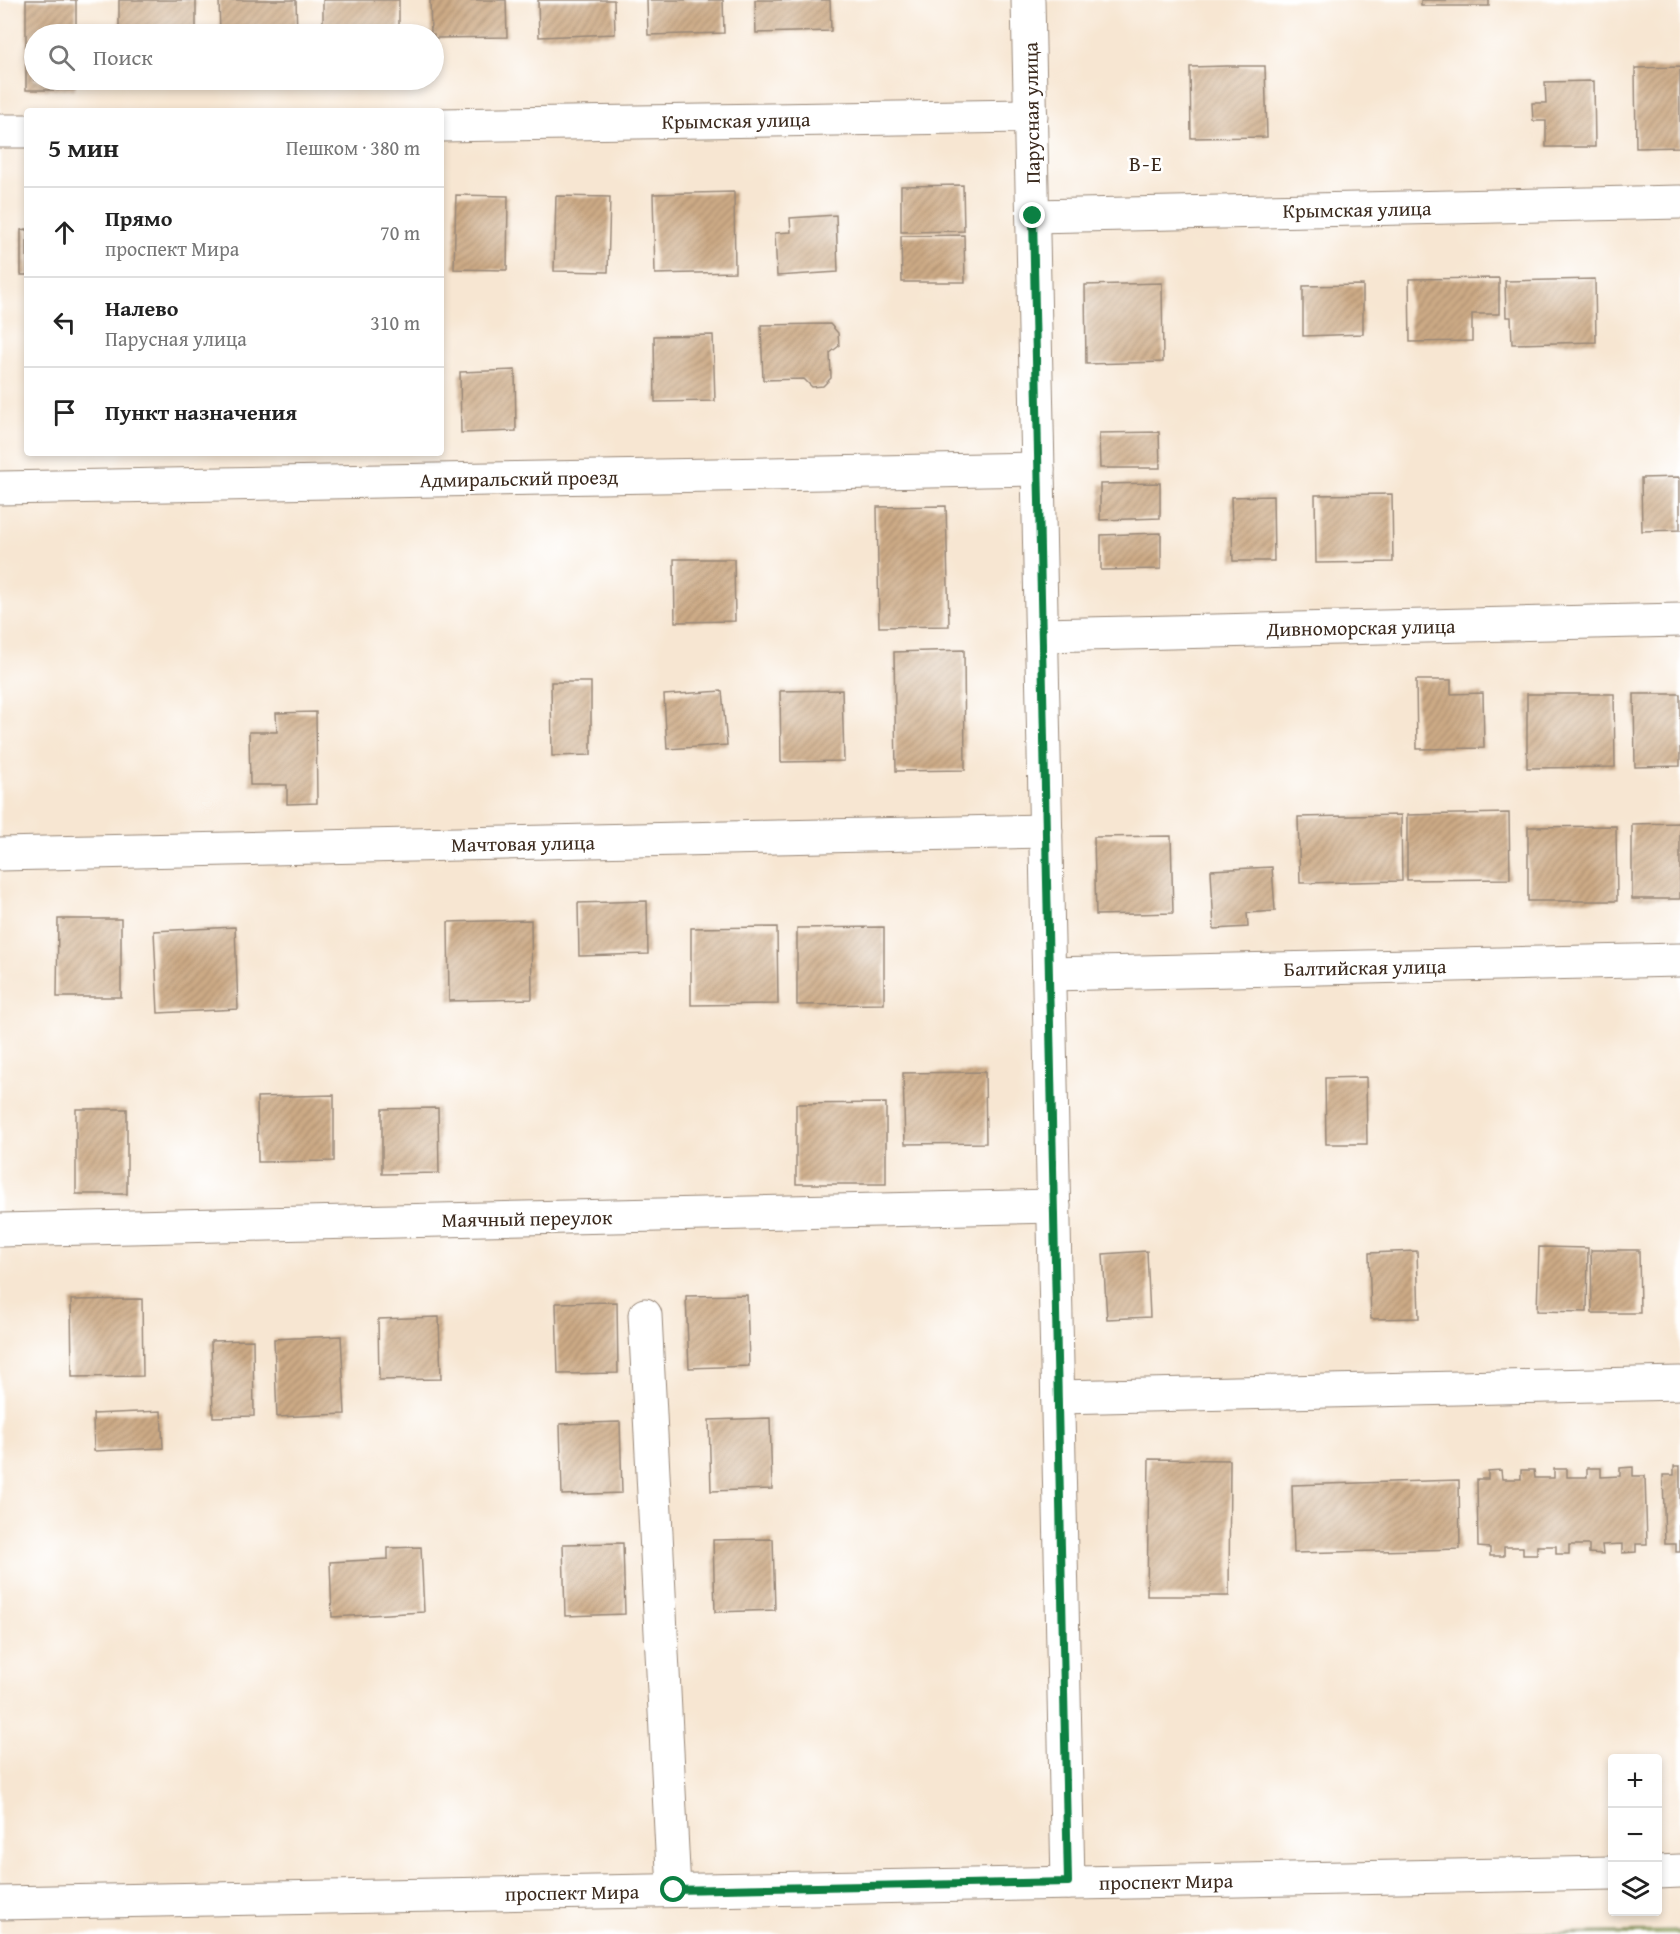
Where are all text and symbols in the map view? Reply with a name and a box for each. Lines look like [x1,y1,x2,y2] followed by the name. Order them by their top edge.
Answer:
[24,24,444,90] search box
[45,41,78,74] icon: search
[93,41,153,73] text: Поиск
[1015,41,1047,184] street label: Парусная улица
[661,104,811,136] street label: Крымская улица
[48,128,119,167] text: 5 мин
[286,133,420,162] text: Пешком · 380 m
[1129,148,1163,179] district label: В-Е
[1282,193,1432,225] street label: Крымская улица
[105,202,172,234] text: Прямо
[1019,202,1045,228] route end
[48,216,81,249] icon: ahead
[380,218,420,247] text: 70 m
[105,234,239,263] text: проспект Мира
[105,292,178,324] text: Налево
[48,306,81,339] icon: left
[370,308,420,337] text: 310 m
[105,324,247,353] text: Парусная улица
[48,396,81,429] icon: arrive
[105,396,297,428] text: Пункт назначения
[419,462,619,494] street label: Адмиральский проезд
[1265,611,1456,643] street label: Дивноморская улица
[451,827,596,859] street label: Мачтовая улица
[1283,951,1447,983] street label: Балтийская улица
[441,1202,613,1234] street label: Маячный переулок
[1608,1754,1662,1916] map controls
[1608,1754,1662,1808] button: +
[1608,1808,1662,1862] button: −
[1608,1862,1662,1916] button: layers
[1099,1865,1234,1897] street label: проспект Мира
[505,1876,640,1908] street label: проспект Мира
[660,1876,686,1902] route start

